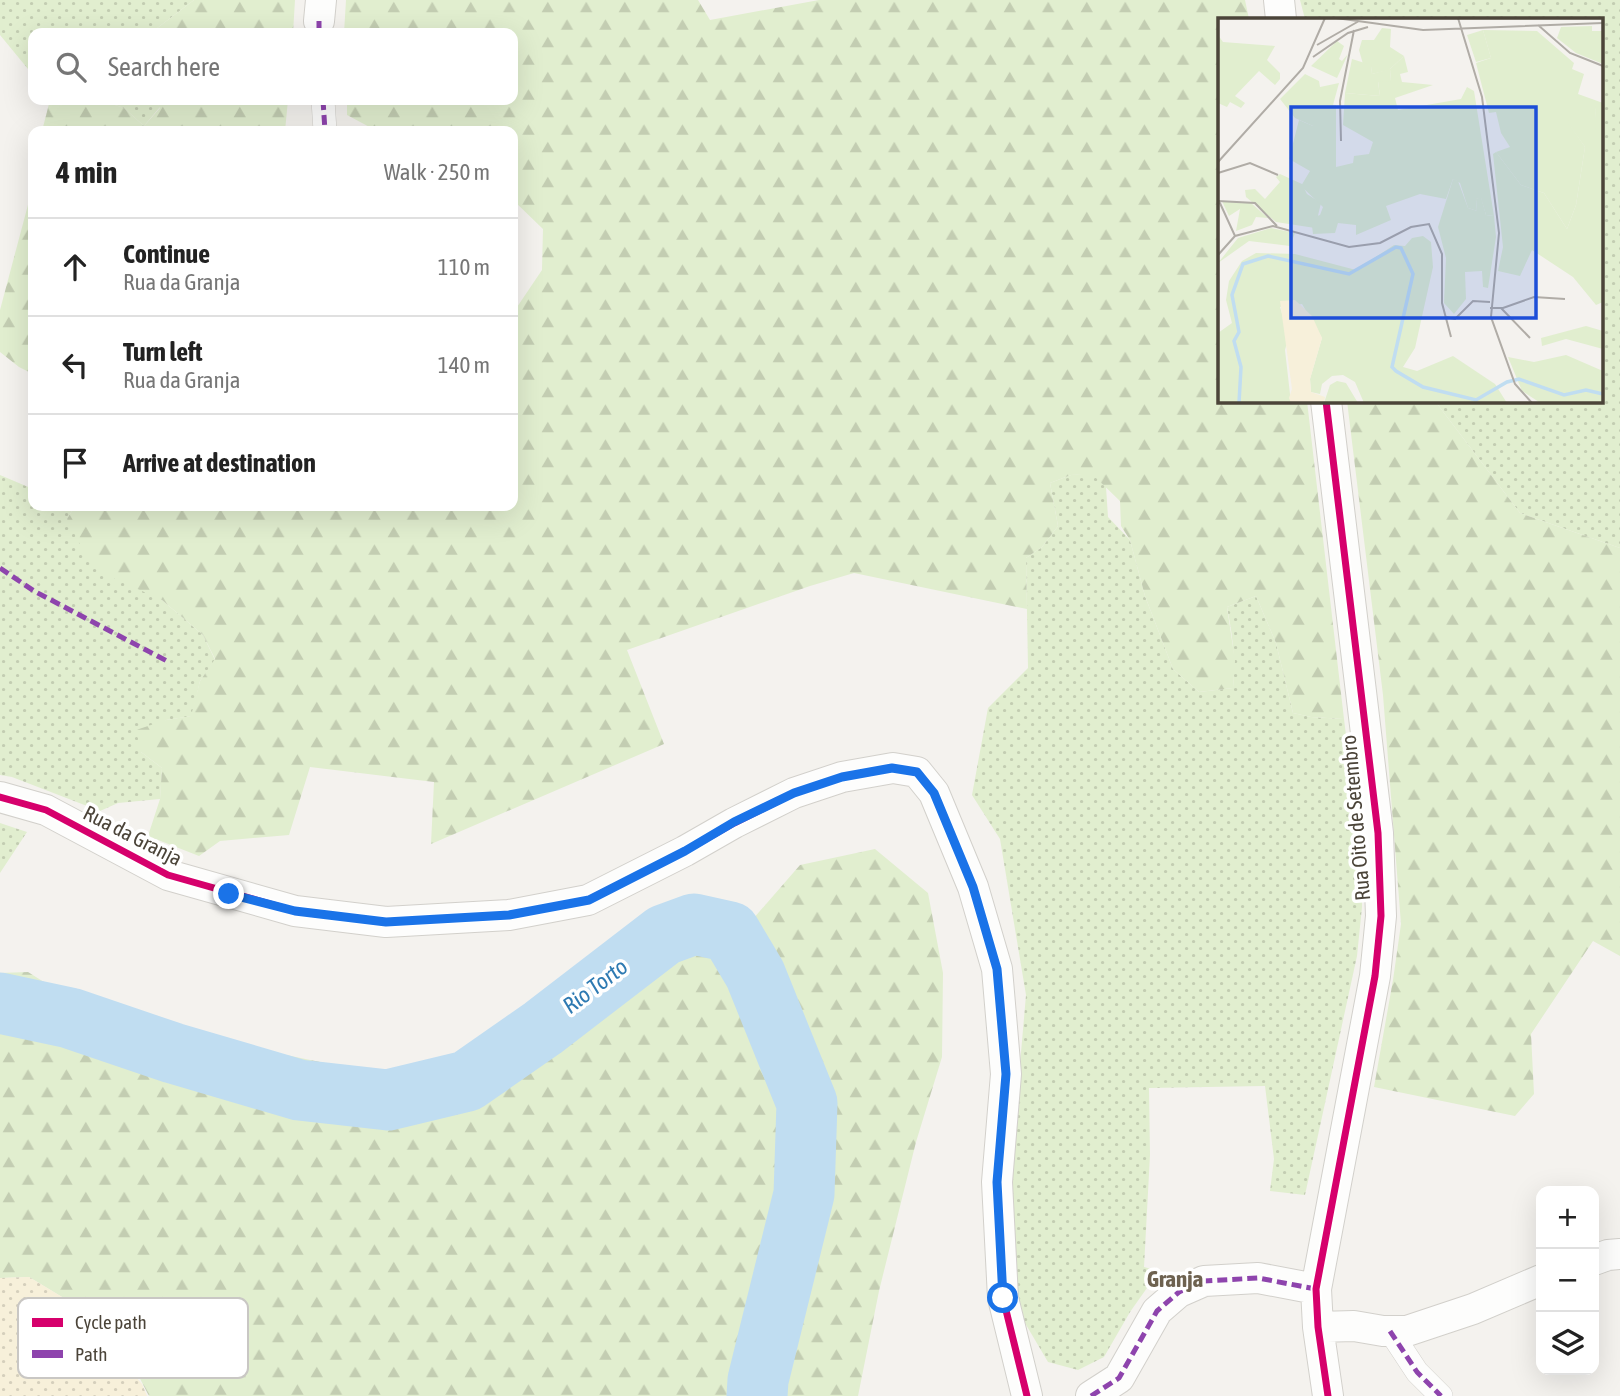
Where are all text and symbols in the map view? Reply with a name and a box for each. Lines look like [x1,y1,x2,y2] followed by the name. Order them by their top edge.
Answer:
[1218,18,1602,402] inset map
[28,28,518,105] search box
[52,48,90,86] icon: search
[108,52,220,82] text: Search here
[56,155,117,189] text: 4 min
[384,159,490,185] text: Walk · 250 m
[123,239,210,269] text: Continue
[56,248,94,286] icon: ahead
[438,254,490,280] text: 110 m
[123,269,241,295] text: Rua da Granja
[123,337,203,367] text: Turn left
[56,346,94,384] icon: left
[438,352,490,378] text: 140 m
[123,367,241,393] text: Rua da Granja
[56,444,94,482] icon: arrive
[123,448,316,478] text: Arrive at destination
[1336,734,1374,902] street label: Rua Oito de Setembro
[80,800,186,870] street label: Rua da Granja
[213,878,244,909] route end
[558,953,632,1019] water label: Rio Torto
[1536,1186,1599,1375] map controls
[1536,1186,1599,1249] button: +
[1536,1249,1599,1312] button: −
[1147,1266,1203,1292] district label: Granja
[987,1282,1018,1313] route start
[18,1298,248,1378] legend
[75,1311,147,1333] text: Cycle path
[1536,1312,1599,1375] button: layers
[75,1343,107,1365] text: Path

